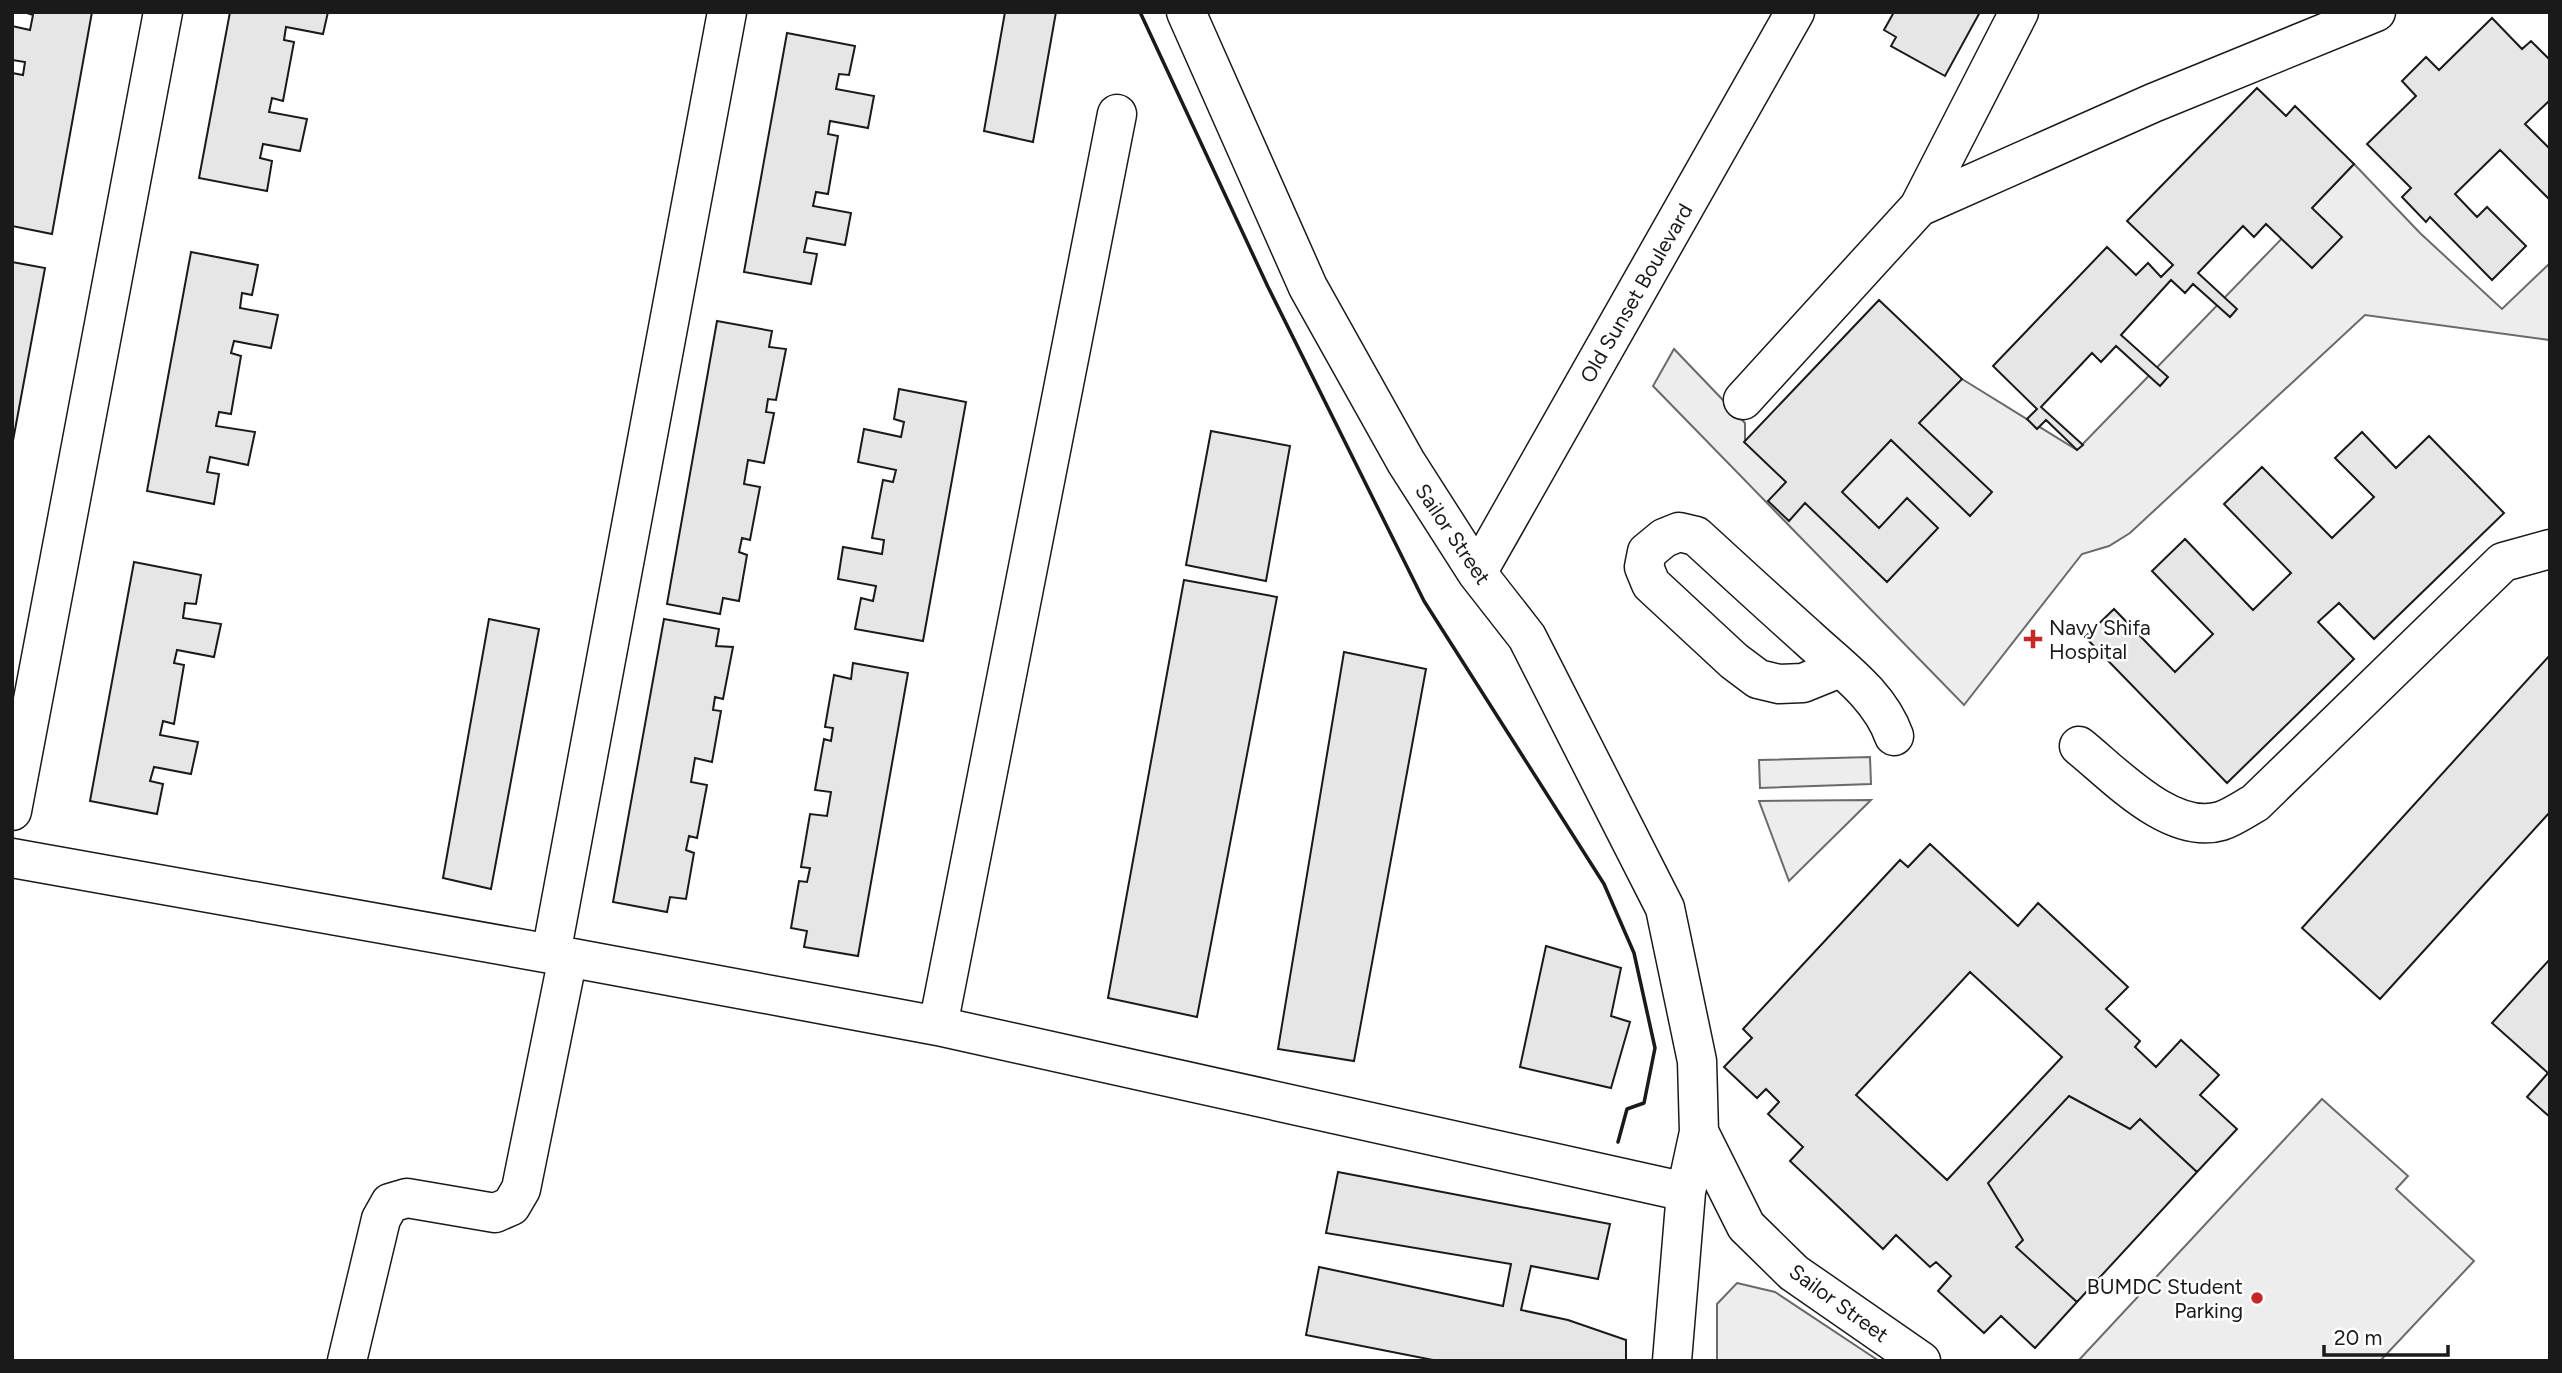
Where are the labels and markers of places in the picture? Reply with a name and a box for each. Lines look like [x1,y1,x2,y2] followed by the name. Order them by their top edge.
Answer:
[2049,615,2151,664] place label: Navy Shifa Hospital
[2023,629,2043,649] marker: Navy Shifa Hospital
[2087,1274,2243,1323] place label: BUMDC Student Parking
[2249,1290,2265,1306] marker: BUMDC Student Parking

